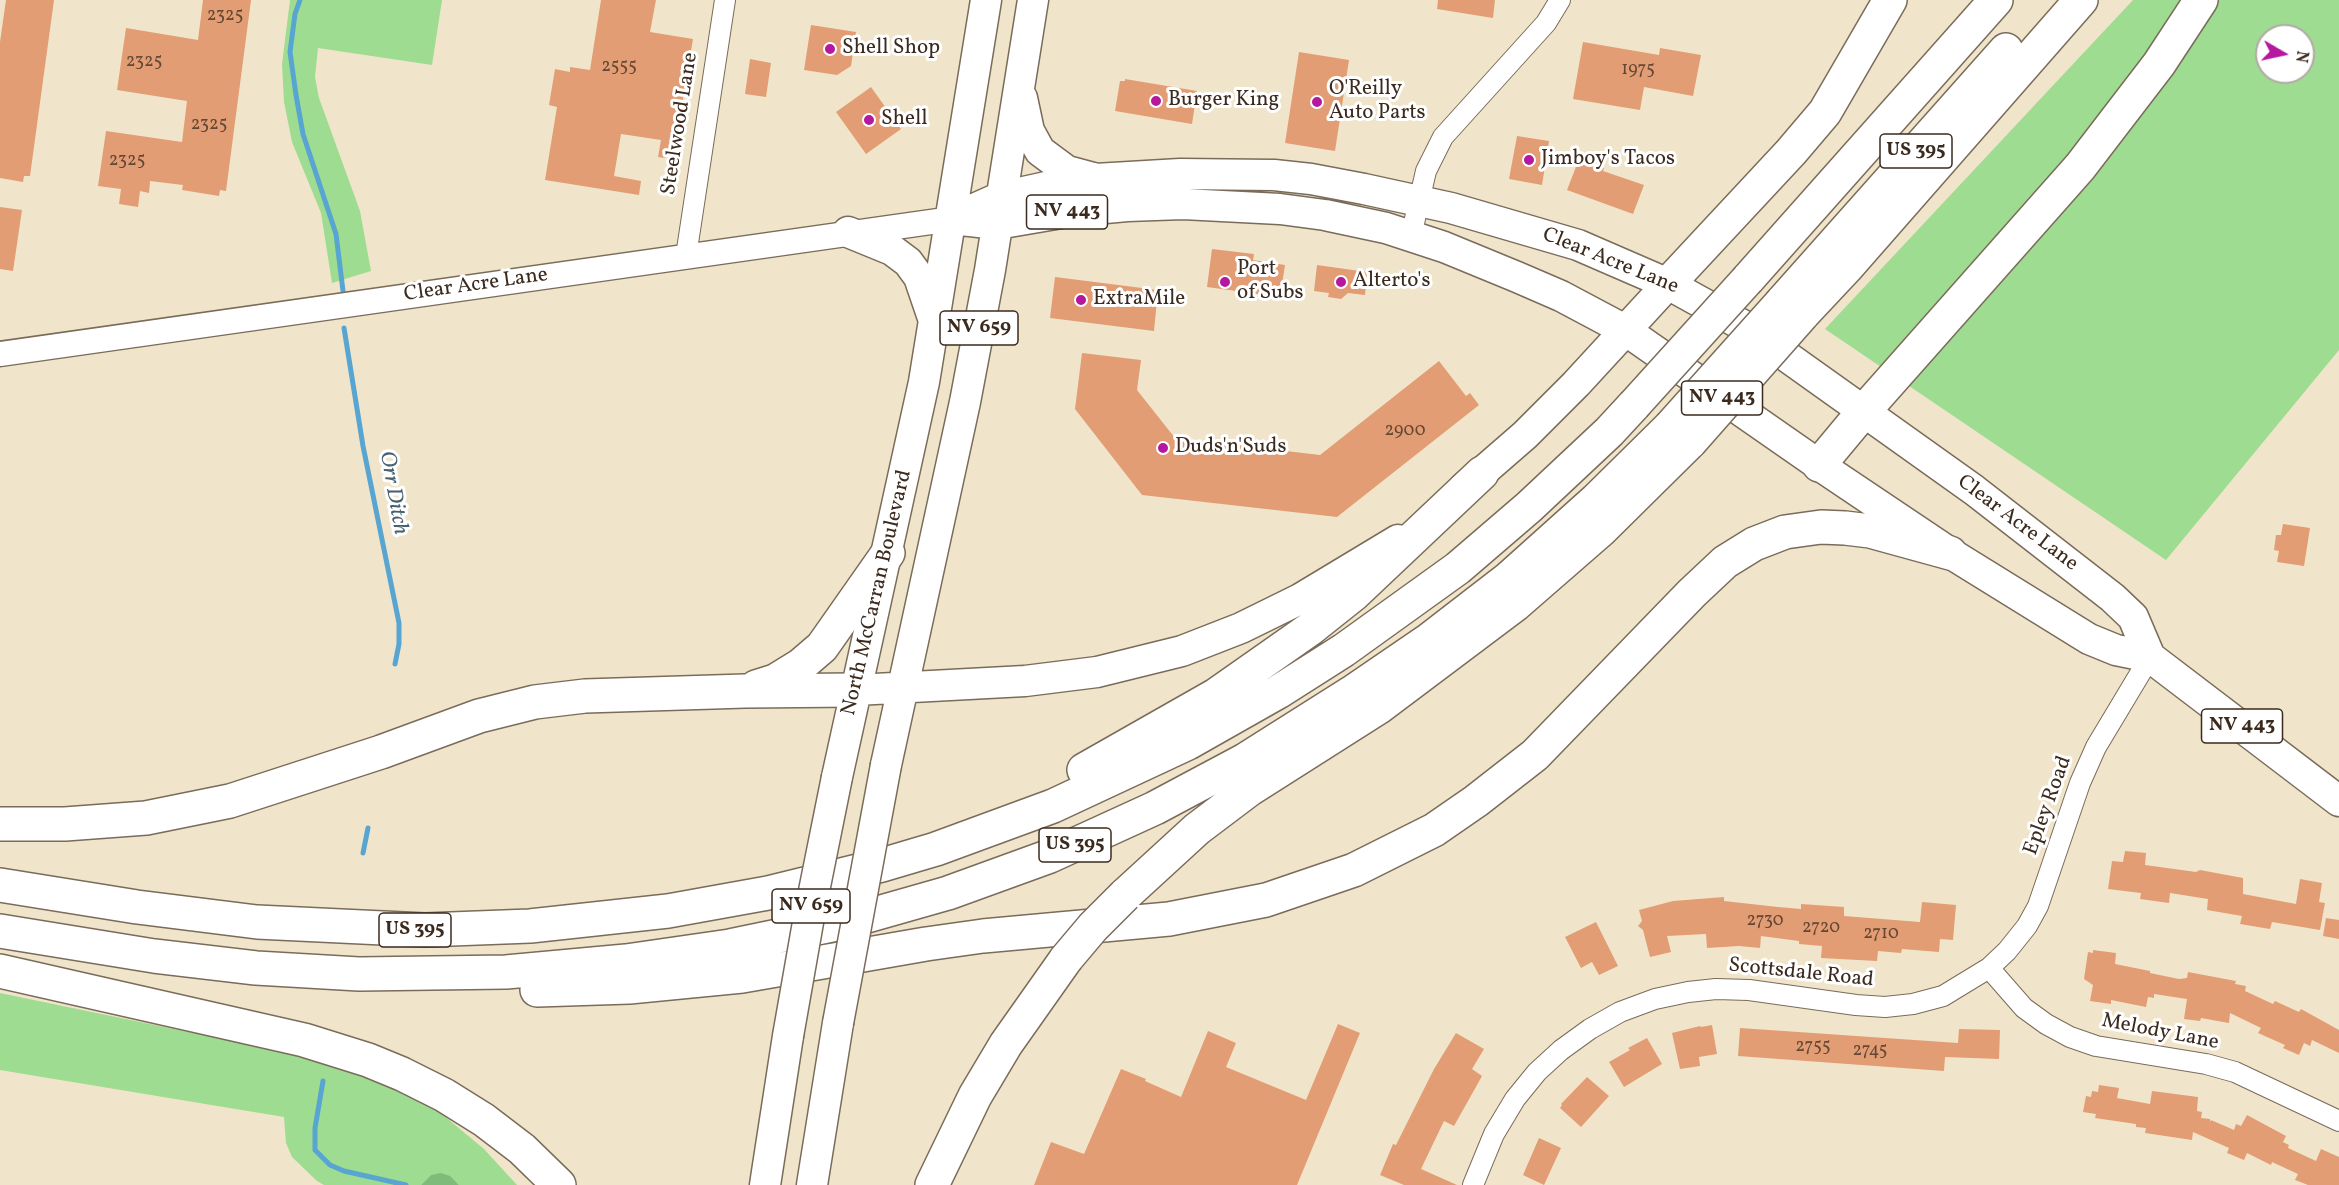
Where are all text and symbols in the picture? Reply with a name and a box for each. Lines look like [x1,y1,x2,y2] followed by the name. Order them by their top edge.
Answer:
[207,6,243,28] house number: 2325
[2255,24,2315,84] north arrow
[842,36,940,62] place label: Shell Shop
[823,42,837,56] marker: Shell Shop
[2289,49,2313,64] text: N
[657,51,705,197] street label: Steelwood Lane
[126,52,162,74] house number: 2325
[601,57,637,79] house number: 2555
[1621,60,1655,82] house number: 1975
[1329,77,1426,127] place label: O'Reilly Auto Parts
[1168,88,1279,114] place label: Burger King
[1149,94,1163,108] marker: Burger King
[1310,95,1324,109] marker: O'Reilly Auto Parts
[881,107,928,133] place label: Shell
[862,113,876,127] marker: Shell
[191,115,227,137] house number: 2325
[1880,134,1952,168] road number: US 395
[1541,147,1675,173] place label: Jimboy's Tacos
[109,151,145,173] house number: 2325
[1522,153,1536,167] marker: Jimboy's Tacos
[1026,195,1108,229] road number: NV 443
[1538,223,1682,301] street label: Clear Acre Lane
[1237,257,1303,307] place label: Port of Subs
[403,263,549,309] street label: Clear Acre Lane
[1353,269,1430,295] place label: Alterto's
[1218,275,1232,289] marker: Port of Subs
[1334,275,1348,289] marker: Alterto's
[1093,287,1185,313] place label: ExtraMile
[1074,293,1088,307] marker: ExtraMile
[940,311,1018,345] road number: NV 659
[1682,381,1762,415] road number: NV 443
[1384,421,1426,443] house number: 2900
[1175,435,1286,461] place label: Duds'n'Suds
[1156,441,1170,455] marker: Duds'n'Suds
[372,449,412,537] water label: Orr Ditch
[837,468,919,718] street label: North McCarran Boulevard
[1952,470,2082,578] street label: Clear Acre Lane
[2202,709,2282,743] road number: NV 443
[2019,753,2079,859] street label: Epley Road
[1039,828,1111,862] road number: US 395
[772,889,850,923] road number: NV 659
[1746,911,1784,933] house number: 2730
[379,913,451,947] road number: US 395
[1802,918,1840,940] house number: 2720
[1863,924,1899,946] house number: 2710
[1727,954,1875,994] street label: Scottsdale Road
[2099,1009,2221,1057] street label: Melody Lane
[1795,1037,1831,1059] house number: 2755
[1852,1041,1888,1063] house number: 2745

